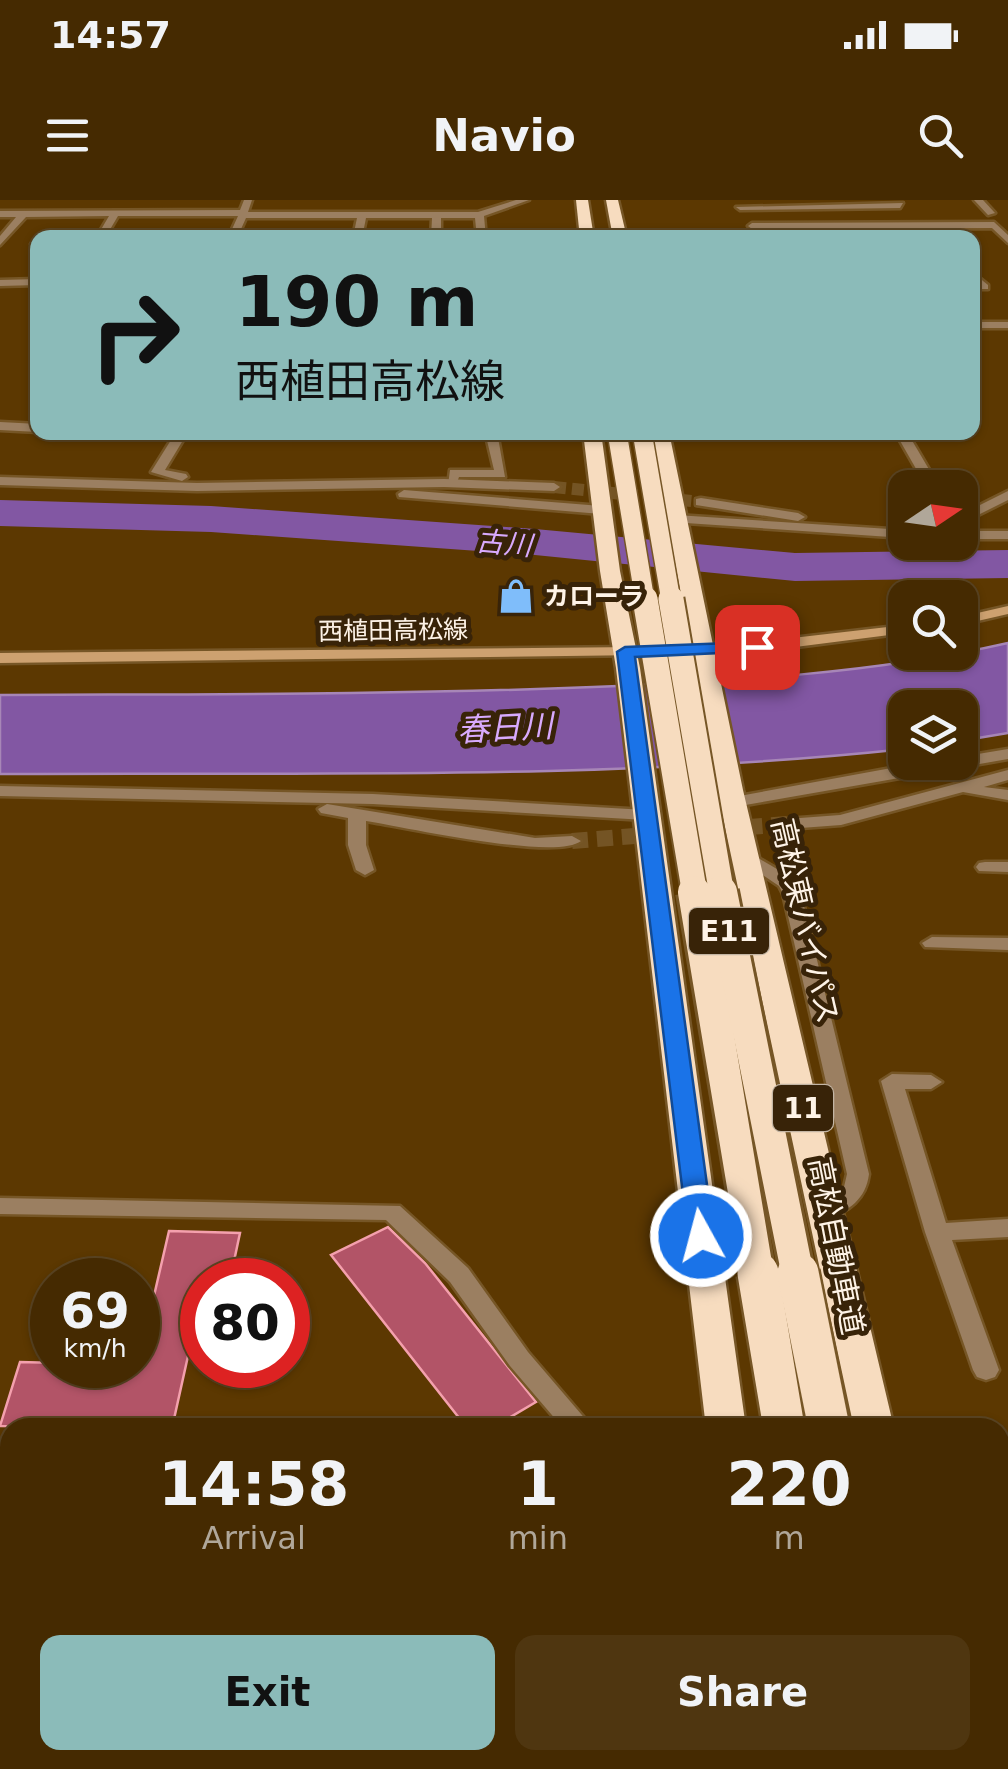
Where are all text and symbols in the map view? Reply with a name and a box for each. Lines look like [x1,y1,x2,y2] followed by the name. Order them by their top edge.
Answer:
[50,13,171,57] text: 14:57
[40,108,95,163] icon: menu
[913,108,968,163] icon: search
[432,109,576,162] text: Navio
[235,261,478,343] text: 190 m
[70,270,200,400] icon: right
[235,355,505,408] text: 西植田高松線
[888,470,978,560] north arrow
[888,470,978,780] map controls
[475,525,536,563] water label: 古川
[497,577,535,615] shop icon: カローラ
[888,580,978,670] button: search
[544,582,644,611] place label: カローラ
[715,605,800,690] pin
[318,615,468,646] street label: 西植田高松線
[730,620,785,675] icon: arrive
[888,690,978,780] button: layers
[456,706,557,749] water label: 春日川
[765,815,846,1027] street label: 高松東バイパス
[689,908,769,954] road number: E11
[773,1085,833,1131] road number: 11
[802,1154,871,1338] street label: 高松自動車道
[649,1184,753,1288] position arrow
[180,1258,310,1388] speed limit sign: 80
[60,1282,130,1340] text: 69
[63,1334,127,1363] text: km/h
[158,1449,349,1519] text: 14:58
[517,1449,559,1519] text: 1
[726,1449,852,1519] text: 220
[202,1519,306,1557] text: Arrival
[508,1519,568,1557] text: min
[773,1519,805,1557] text: m
[40,1635,495,1750] button: Exit
[515,1635,970,1750] button: Share

